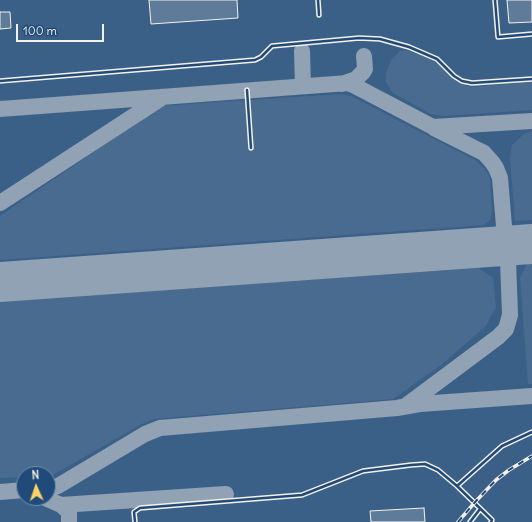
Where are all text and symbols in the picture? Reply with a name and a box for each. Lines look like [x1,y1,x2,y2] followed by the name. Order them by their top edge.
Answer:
[18,16,106,42] scale bar
[23,23,57,38] text: 100 m
[16,466,56,506] north arrow
[31,468,40,482] text: N

